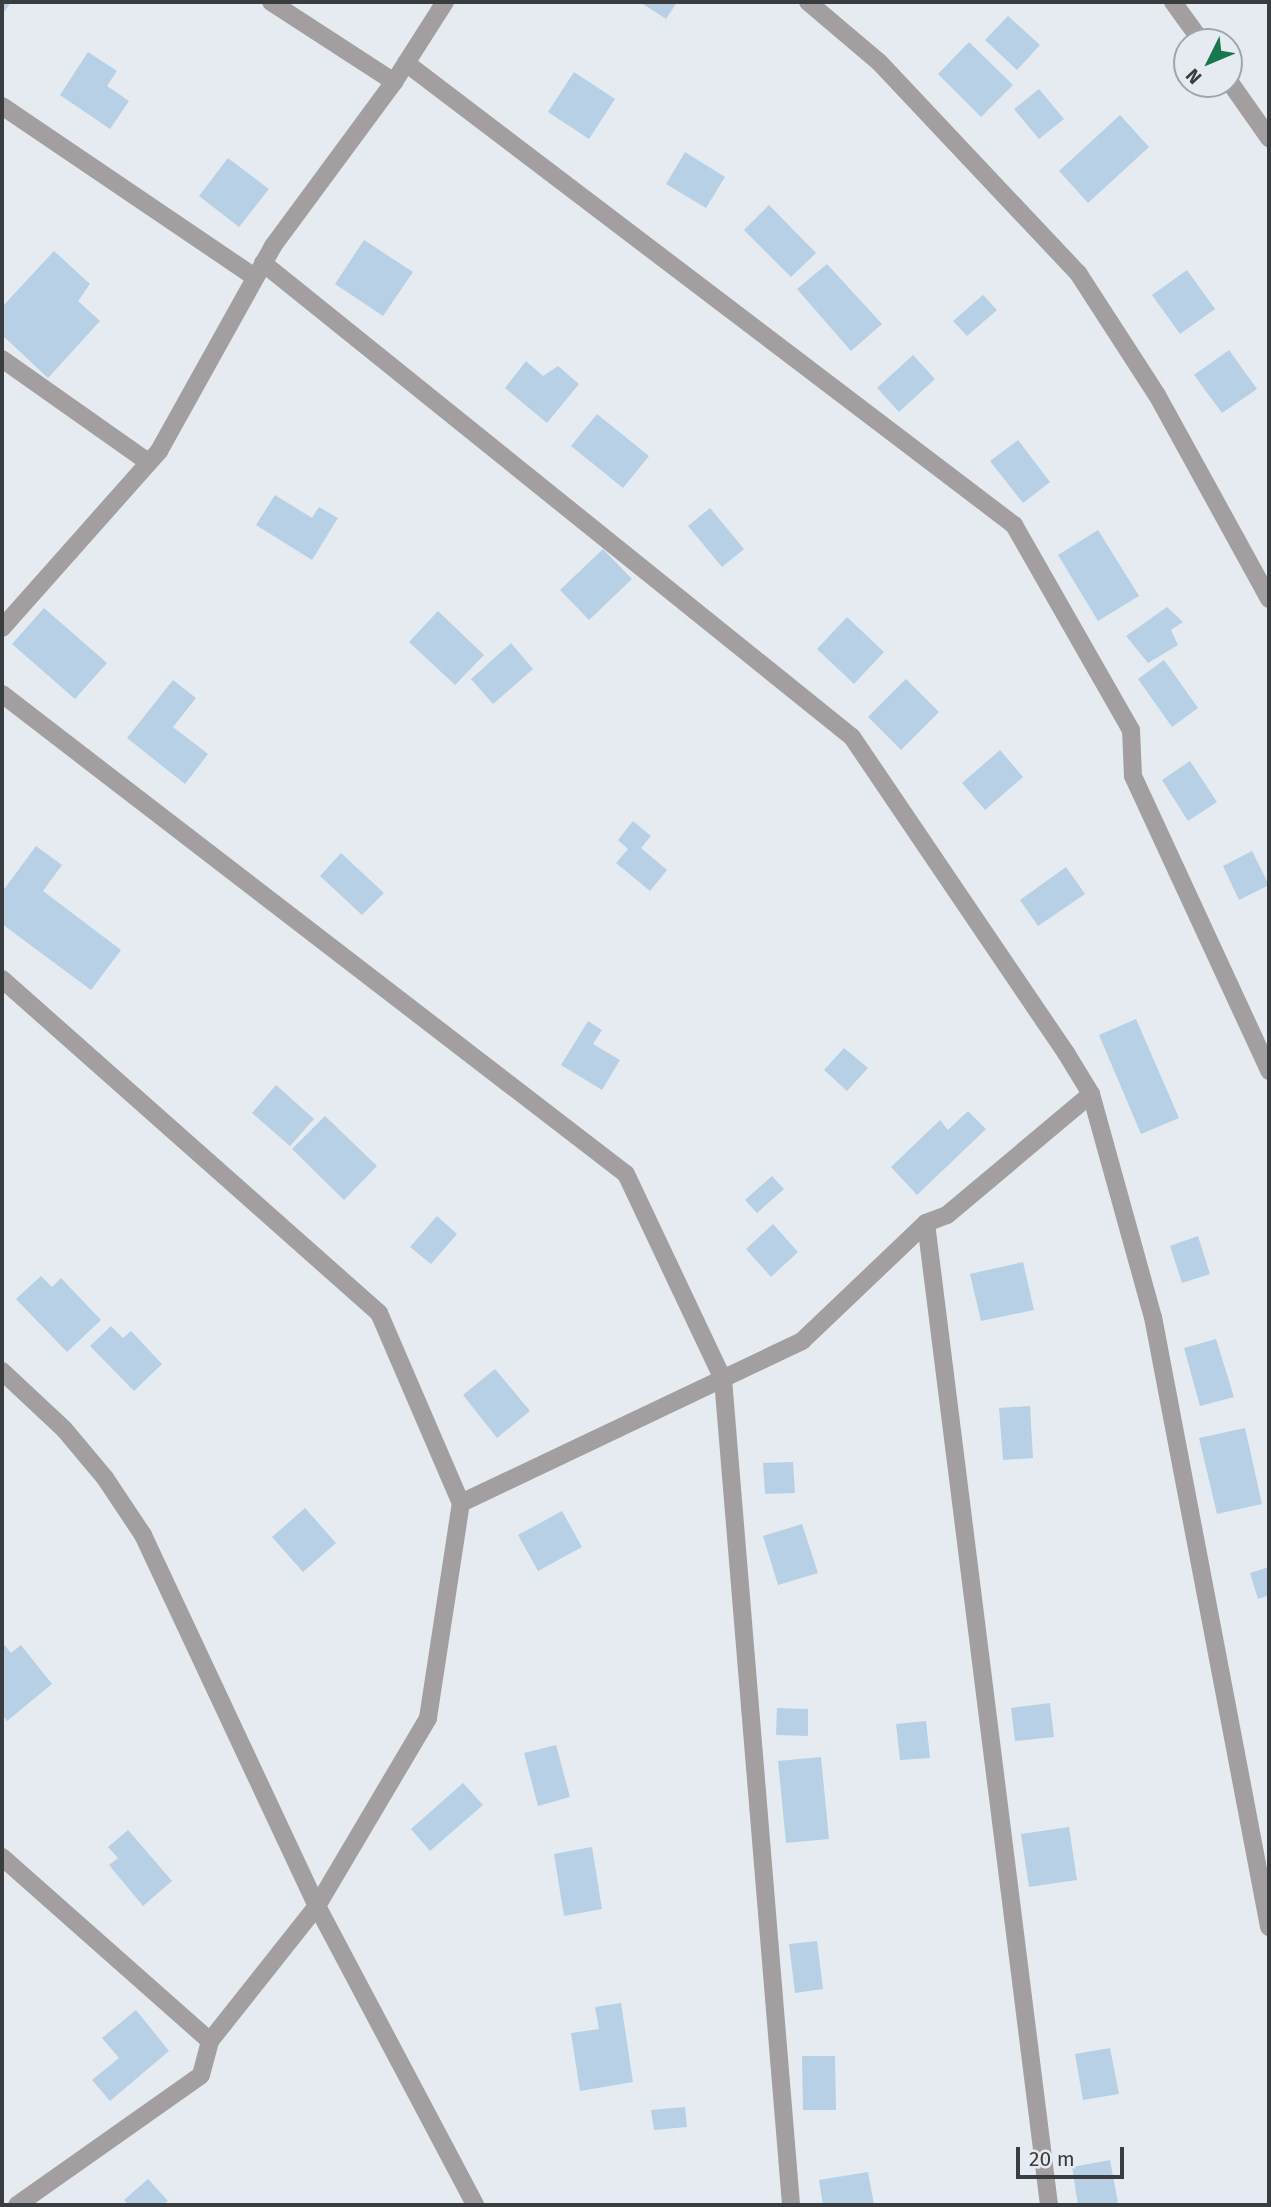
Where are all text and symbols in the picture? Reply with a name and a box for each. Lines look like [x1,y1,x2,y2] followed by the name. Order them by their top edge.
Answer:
[1173,28,1243,98] north arrow
[1181,64,1206,89] text: N
[1019,2134,1128,2178] scale bar
[1029,2146,1075,2172] text: 20 m

